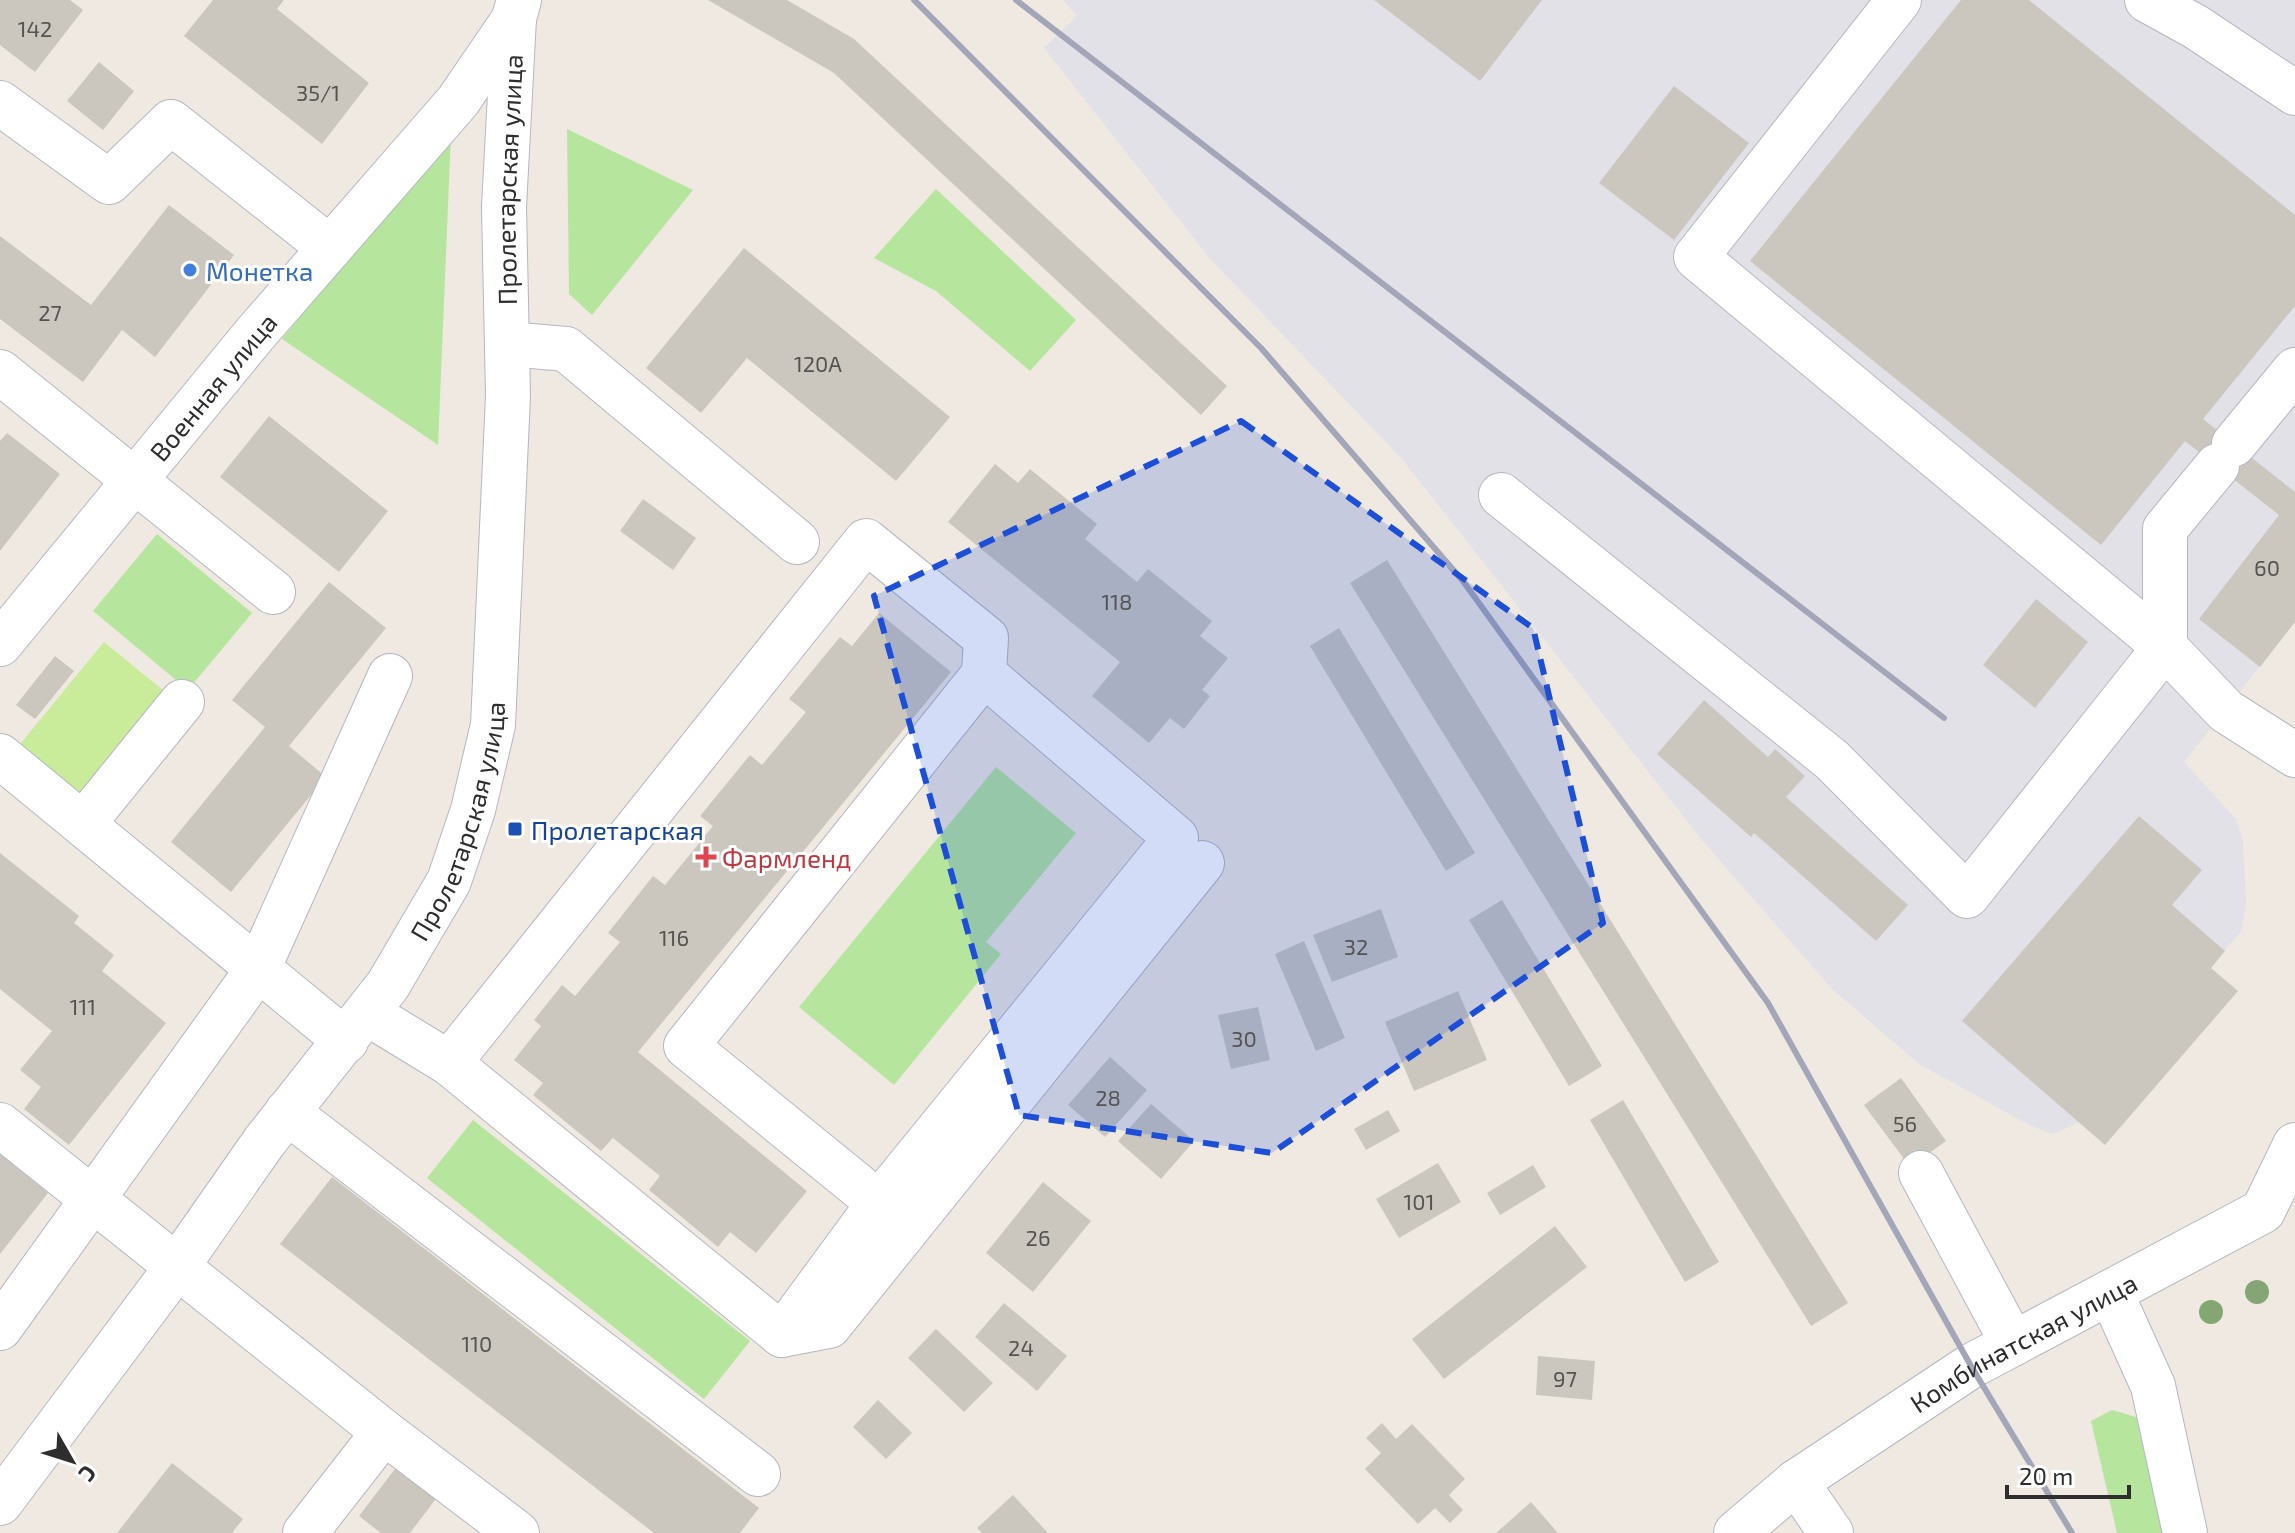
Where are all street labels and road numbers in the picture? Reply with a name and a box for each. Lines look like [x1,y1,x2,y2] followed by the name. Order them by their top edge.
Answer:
[488,53,528,306] street label: Пролетарская улица
[142,306,282,466] street label: Военная улица
[402,701,510,945] street label: Пролетарская улица
[1904,1266,2142,1418] street label: Комбинатская улица

